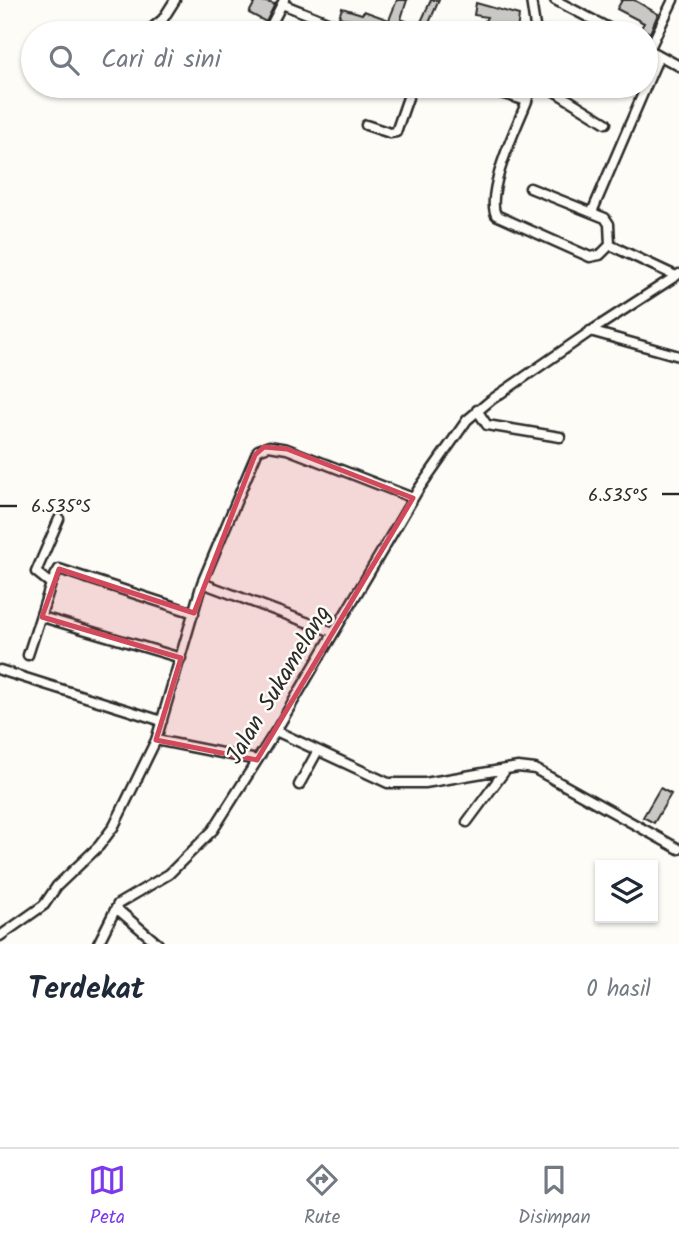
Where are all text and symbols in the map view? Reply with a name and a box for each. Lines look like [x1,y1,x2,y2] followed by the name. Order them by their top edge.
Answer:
[21,21,658,98] search box
[101,39,221,81] text: Cari di sini
[45,41,83,79] icon: search
[588,482,648,511] text: 6.535°S
[31,493,91,522] text: 6.535°S
[216,598,342,772] street label: Jalan Sukamelang
[595,860,658,923] map controls
[595,860,658,923] button: layers
[28,966,144,1014] text: Terdekat
[586,972,651,1008] text: 0 hasil
[88,1161,126,1233] tab: Peta
[303,1161,341,1233] tab: Rute
[518,1161,591,1233] tab: Disimpan

